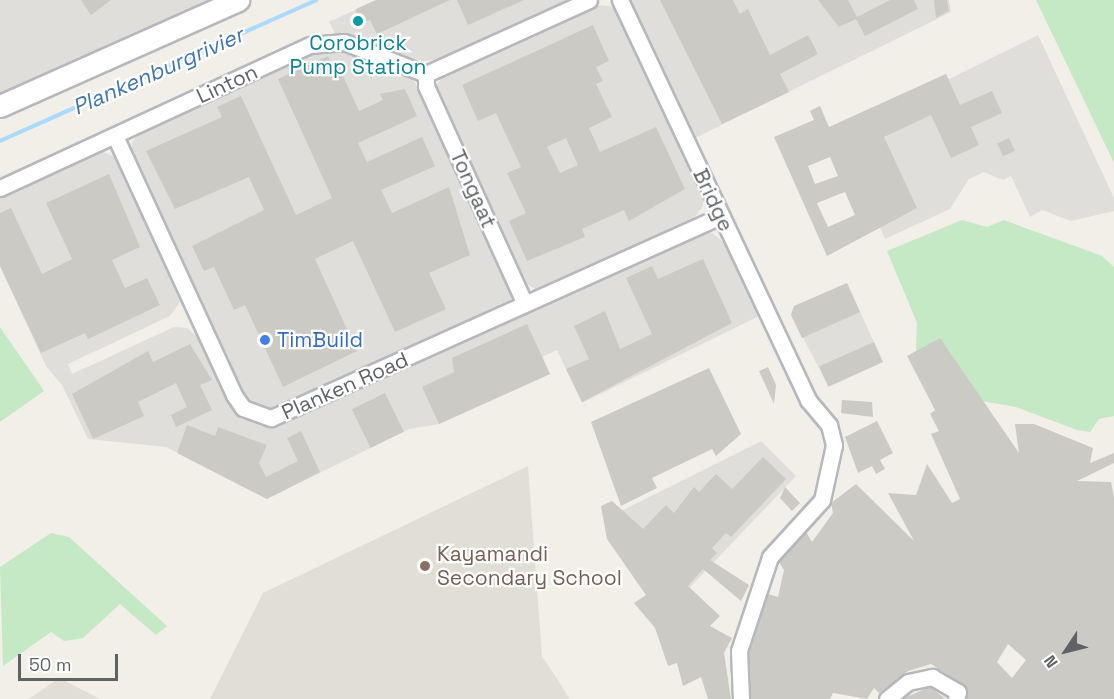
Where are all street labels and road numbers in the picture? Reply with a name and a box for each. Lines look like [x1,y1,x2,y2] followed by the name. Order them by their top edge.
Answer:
[193,59,261,109] street label: Linton
[445,146,501,232] street label: Tongaat
[688,165,738,235] street label: Bridge
[278,347,412,425] street label: Planken Road

